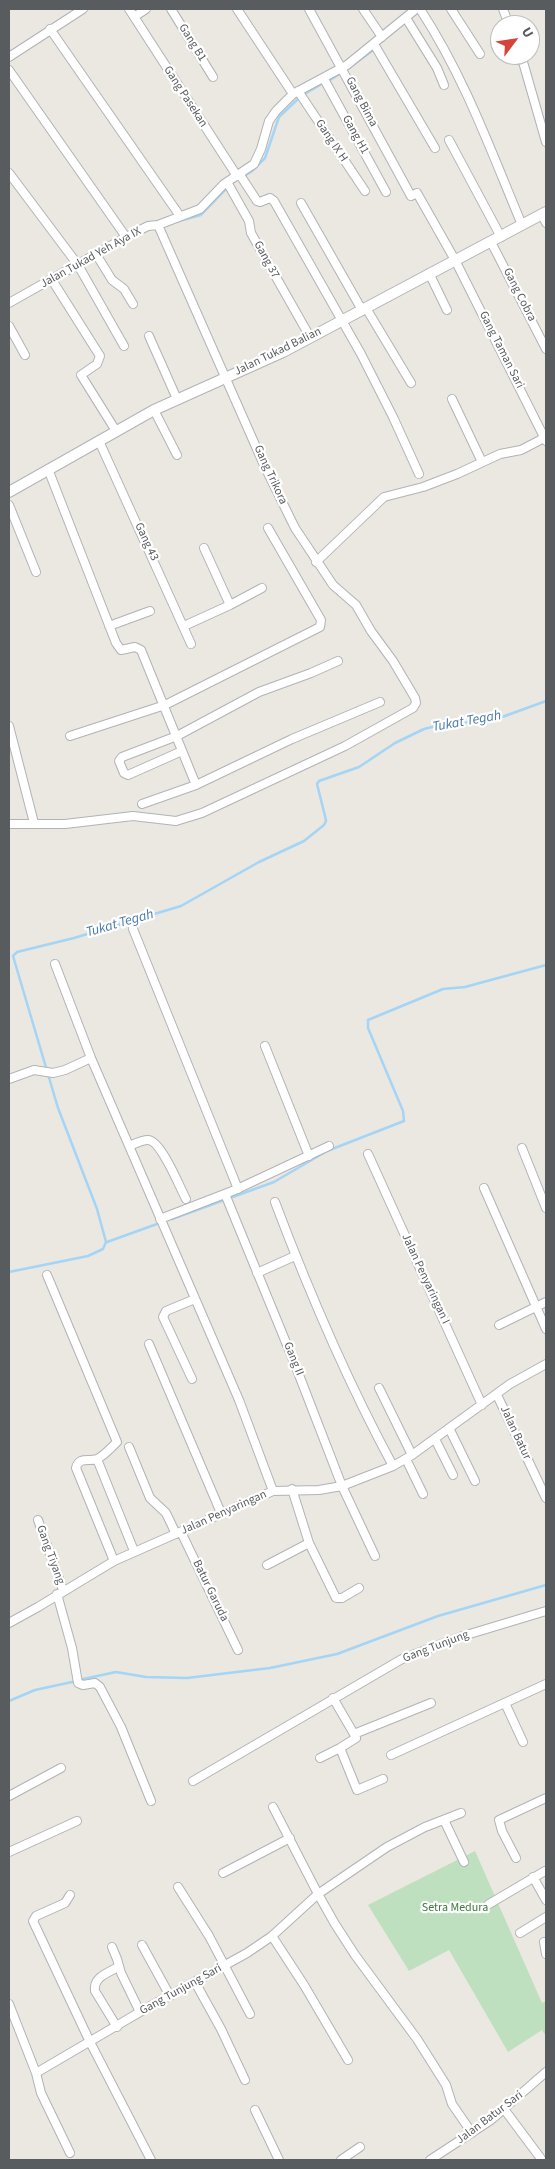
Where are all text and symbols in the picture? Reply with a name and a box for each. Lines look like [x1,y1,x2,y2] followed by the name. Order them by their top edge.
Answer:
[490,15,540,65] north arrow
[175,22,209,64] street label: Gang B1
[516,24,538,42] text: U
[160,64,210,130] street label: Gang Pasekan
[342,75,380,129] street label: Gang Bima
[338,113,372,157] street label: Gang H1
[312,117,350,165] street label: Gang IX H
[38,224,144,292] street label: Jalan Tukad Yeh Aya IX
[250,239,282,281] street label: Gang 37
[499,266,539,324] street label: Gang Cobra
[475,309,527,391] street label: Gang Taman Sari
[232,325,324,379] street label: Jalan Tukad Balian
[250,443,290,507] street label: Gang Trikora
[131,521,161,563] street label: Gang 43
[431,708,503,736] water label: Tukat Tegah
[84,906,156,942] water label: Tukat Tegah
[398,1232,452,1326] street label: Jalan Penyaringan I
[280,1340,306,1378] street label: Gang II
[496,1404,534,1462] street label: Jalan Batur
[179,1488,269,1538] street label: Jalan Penyaringan
[33,1523,67,1587] street label: Gang Tiyang
[189,1558,231,1624] street label: Batur Garuda
[401,1628,471,1666] street label: Gang Tunjung
[422,1901,488,1915] park label: Setra Medura
[137,1962,225,2018] street label: Gang Tunjung Sari
[454,2088,526,2148] street label: Jalan Batur Sari

